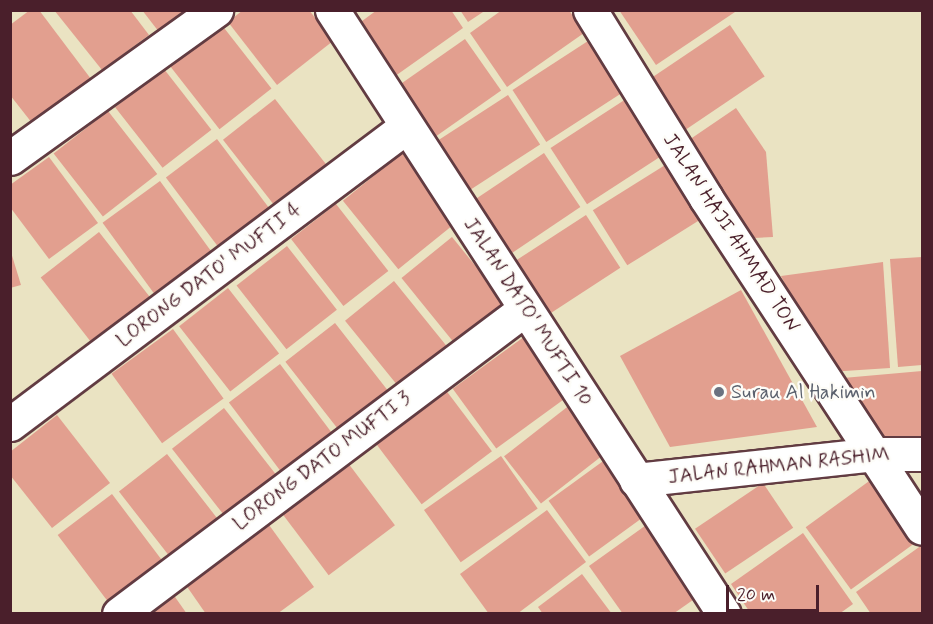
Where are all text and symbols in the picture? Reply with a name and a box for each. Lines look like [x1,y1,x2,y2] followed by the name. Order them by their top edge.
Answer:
[657,128,805,338] street label: JALAN HAJI AHMAD TON
[111,197,307,353] street label: LORONG DATO' MUFTI 4
[458,213,598,411] street label: JALAN DATO' MUFTI 10
[731,380,885,404] place label: Surau Al Hakimin
[227,385,417,537] street label: LORONG DATO MUFTI 3
[712,385,726,399] marker: Surau Al Hakimin
[665,442,893,490] street label: JALAN RAHMAN RASHIM
[729,573,822,611] scale bar
[737,583,775,607] text: 20 m

